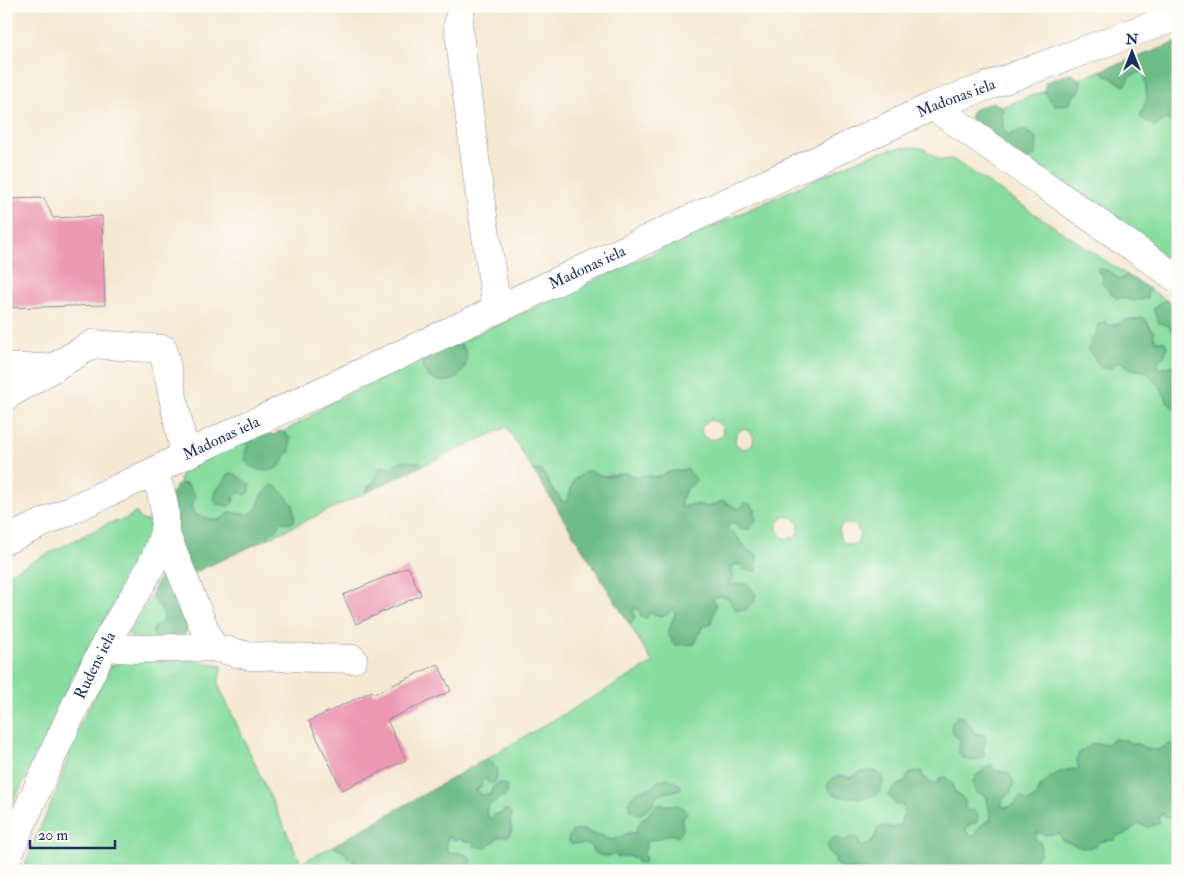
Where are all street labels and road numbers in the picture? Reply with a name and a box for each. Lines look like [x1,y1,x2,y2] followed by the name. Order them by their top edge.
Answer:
[913,74,999,122] street label: Madonas iela
[545,241,629,294] street label: Madonas iela
[179,411,263,465] street label: Madonas iela
[70,628,120,702] street label: Rudens iela

